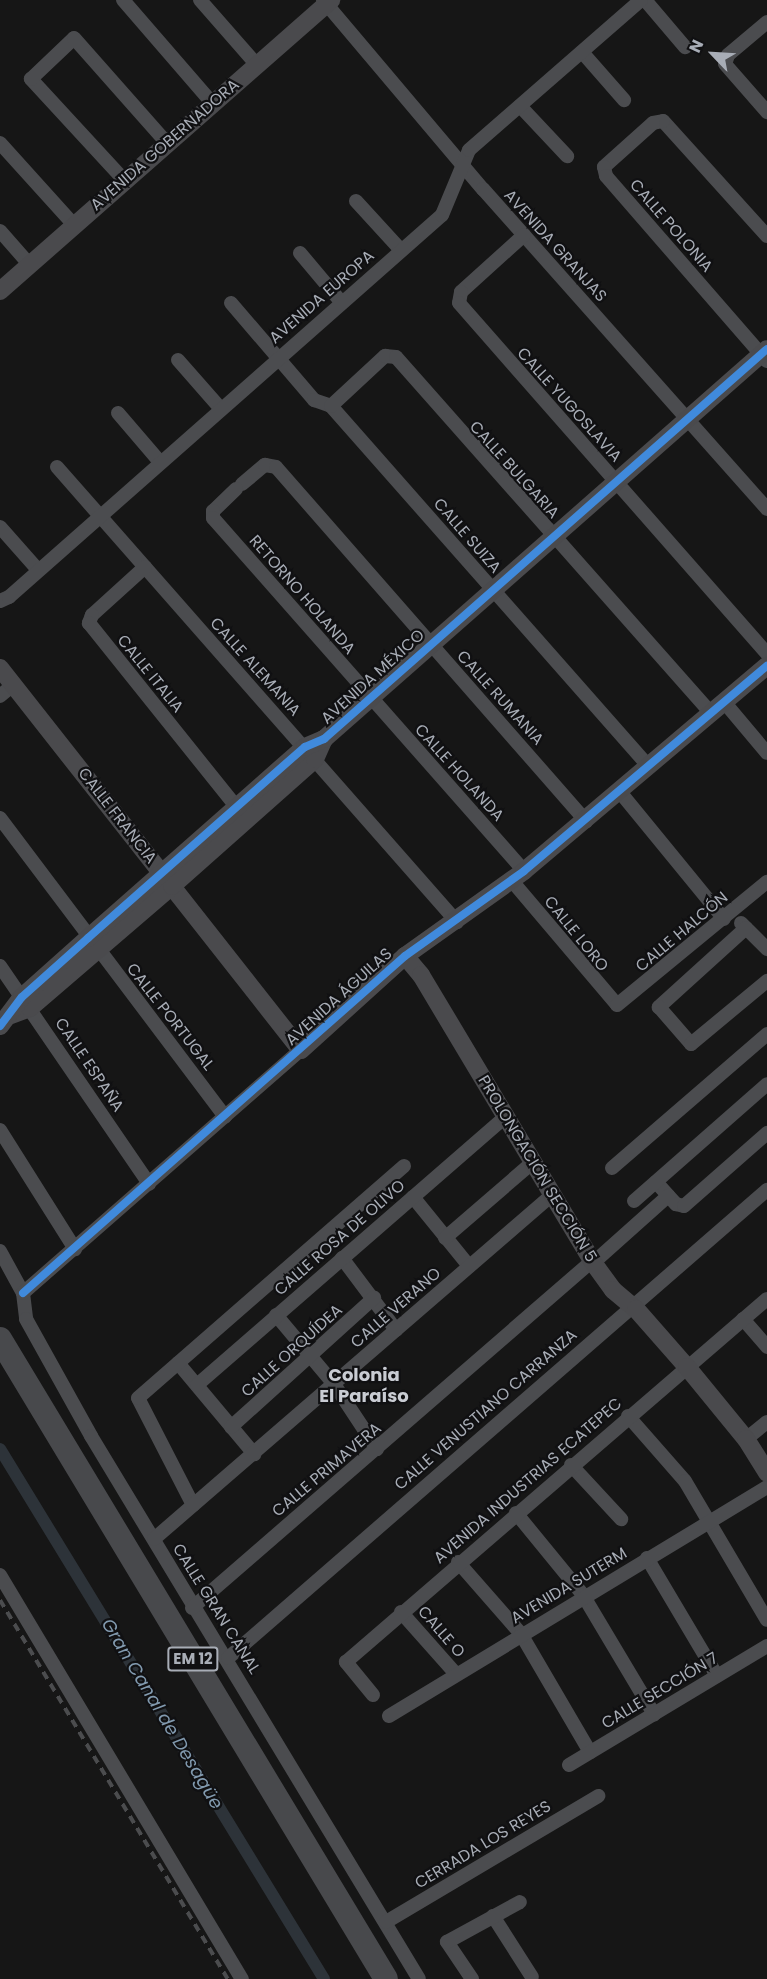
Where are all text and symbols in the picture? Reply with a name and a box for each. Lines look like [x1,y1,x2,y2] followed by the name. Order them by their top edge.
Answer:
[683,24,743,84] north arrow
[683,36,709,57] text: N
[87,75,243,215] street label: AVENIDA GOBERNADORA
[625,176,717,276] street label: CALLE POLONIA
[500,186,610,306] street label: AVENIDA GRANJAS
[266,246,378,348] street label: AVENIDA EUROPA
[513,344,625,466] street label: CALLE YUGOSLAVIA
[465,417,563,523] street label: CALLE BULGARIA
[429,495,505,577] street label: CALLE SUIZA
[245,531,359,659] street label: RETORNO HOLANDA
[206,614,304,720] street label: CALLE ALEMANIA
[317,626,429,728] street label: AVENIDA MÉXICO
[113,631,187,717] street label: CALLE ITALIA
[453,647,547,749] street label: CALLE RUMANIA
[410,720,508,826] street label: CALLE HOLANDA
[74,764,160,868] street label: CALLE FRANCIA
[632,888,732,976] street label: CALLE HALCÓN
[540,893,612,975] street label: CALLE LORO
[282,944,396,1050] street label: AVENIDA ÁGUILAS
[122,960,218,1074] street label: CALLE PORTUGAL
[51,1014,127,1116] street label: CALLE ESPAÑA
[474,1072,600,1266] street label: PROLONGACIÓN SECCIÓN 5
[271,1176,409,1300] street label: CALLE ROSA DE OLIVO
[347,1264,445,1352] street label: CALLE VERANO
[237,1301,347,1401] street label: CALLE ORQUÍDEA
[391,1326,581,1494] street label: CALLE VENUSTIANO CARRANZA
[319,1365,409,1408] district label: Colonia El Paraíso
[430,1394,626,1568] street label: AVENIDA INDUSTRIAS ECATEPEC
[269,1419,385,1521] street label: CALLE PRIMAVERA
[168,1540,264,1678] street label: CALLE GRAN CANAL
[508,1544,630,1628] street label: AVENIDA SUTERM
[413,1602,469,1662] street label: CALLE O
[97,1615,227,1813] water label: Gran Canal de Desagüe
[166,1647,220,1671] road number: EM 12
[598,1649,722,1733] street label: CALLE SECCIÓN 7
[412,1797,554,1893] street label: CERRADA LOS REYES

